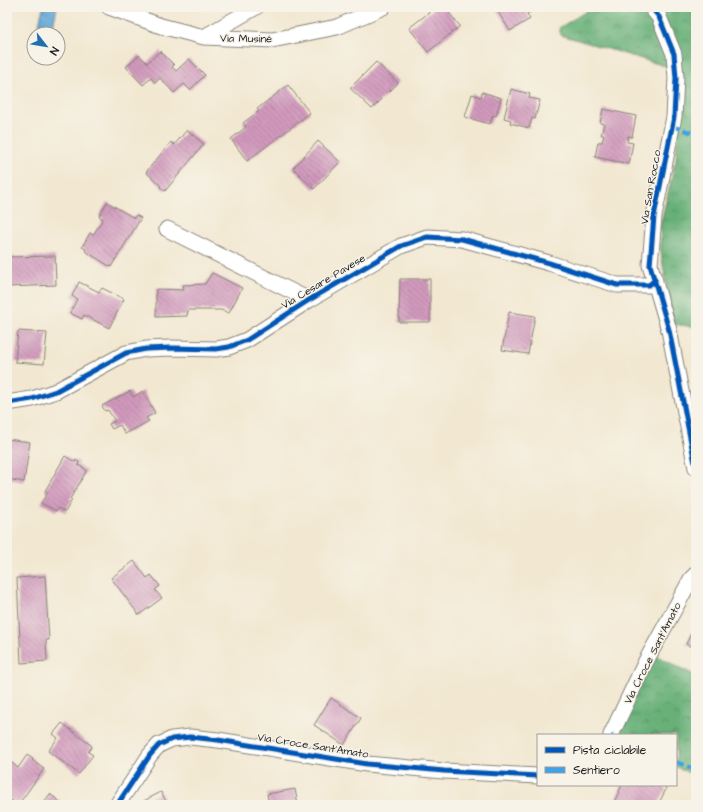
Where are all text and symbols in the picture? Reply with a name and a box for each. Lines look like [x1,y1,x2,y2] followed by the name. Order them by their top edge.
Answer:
[26,26,66,66] north arrow
[220,31,272,46] street label: Via Musiné
[46,44,62,58] text: N
[637,148,665,225] street label: Via San Rocco
[278,250,368,312] street label: Via Cesare Pavese
[620,599,685,707] street label: Via Croce Sant'Amato
[256,729,370,762] street label: Via Croce Sant'Amato
[537,734,677,786] legend
[573,742,647,759] text: Pista ciclabile
[573,762,620,779] text: Sentiero

